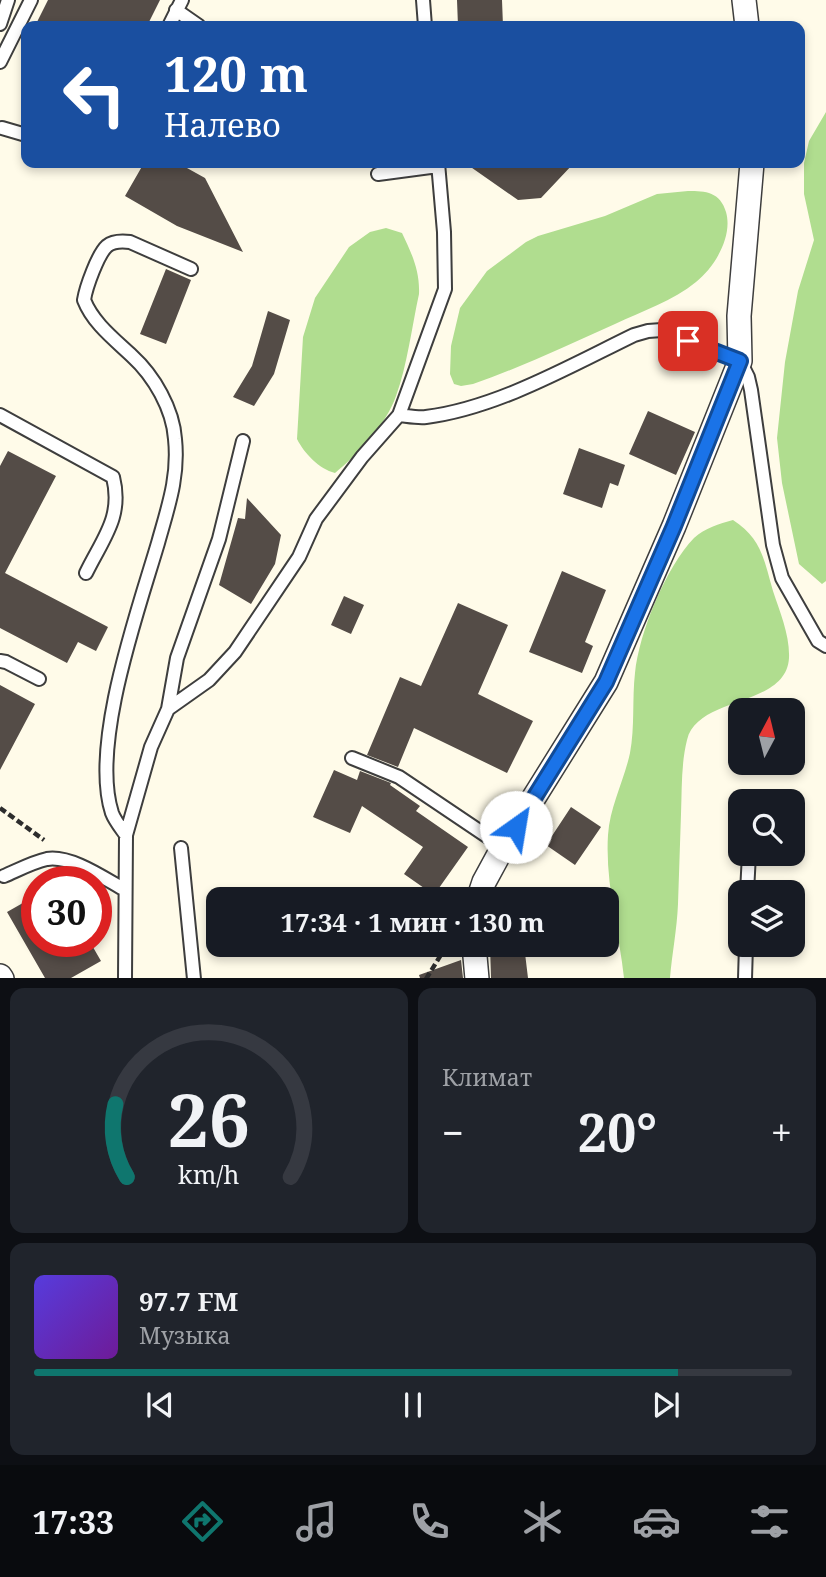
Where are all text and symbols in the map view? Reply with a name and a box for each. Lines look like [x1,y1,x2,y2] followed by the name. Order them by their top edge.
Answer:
[164,40,308,106] text: 120 m
[49,49,140,140] icon: left
[164,103,281,146] text: Налево
[658,311,718,371] pin
[669,322,707,360] icon: arrive
[728,698,805,775] north arrow
[728,698,805,957] map controls
[728,789,805,866] button: search
[479,790,553,864] position arrow
[21,866,112,957] speed limit sign: 30
[728,880,805,957] button: layers
[280,904,545,940] text: 17:34 · 1 мин · 130 m
[442,1061,532,1093] text: Климат
[168,1069,250,1168] text: 26
[578,1096,657,1167] text: 20°
[442,1106,464,1158] text: −
[771,1106,792,1158] text: +
[178,1156,240,1190] text: km/h
[139,1283,238,1319] text: 97.7 FM
[139,1319,231,1351] text: Музыка
[141,1386,179,1424] icon: previous
[394,1386,432,1424] icon: pause
[647,1386,685,1424] icon: next
[178,1497,227,1546] icon: directions
[292,1497,341,1546] icon: music
[405,1497,454,1546] icon: phone
[518,1497,567,1546] icon: climate
[632,1497,681,1546] icon: car
[745,1497,794,1546] icon: filters
[32,1500,114,1543] text: 17:33

